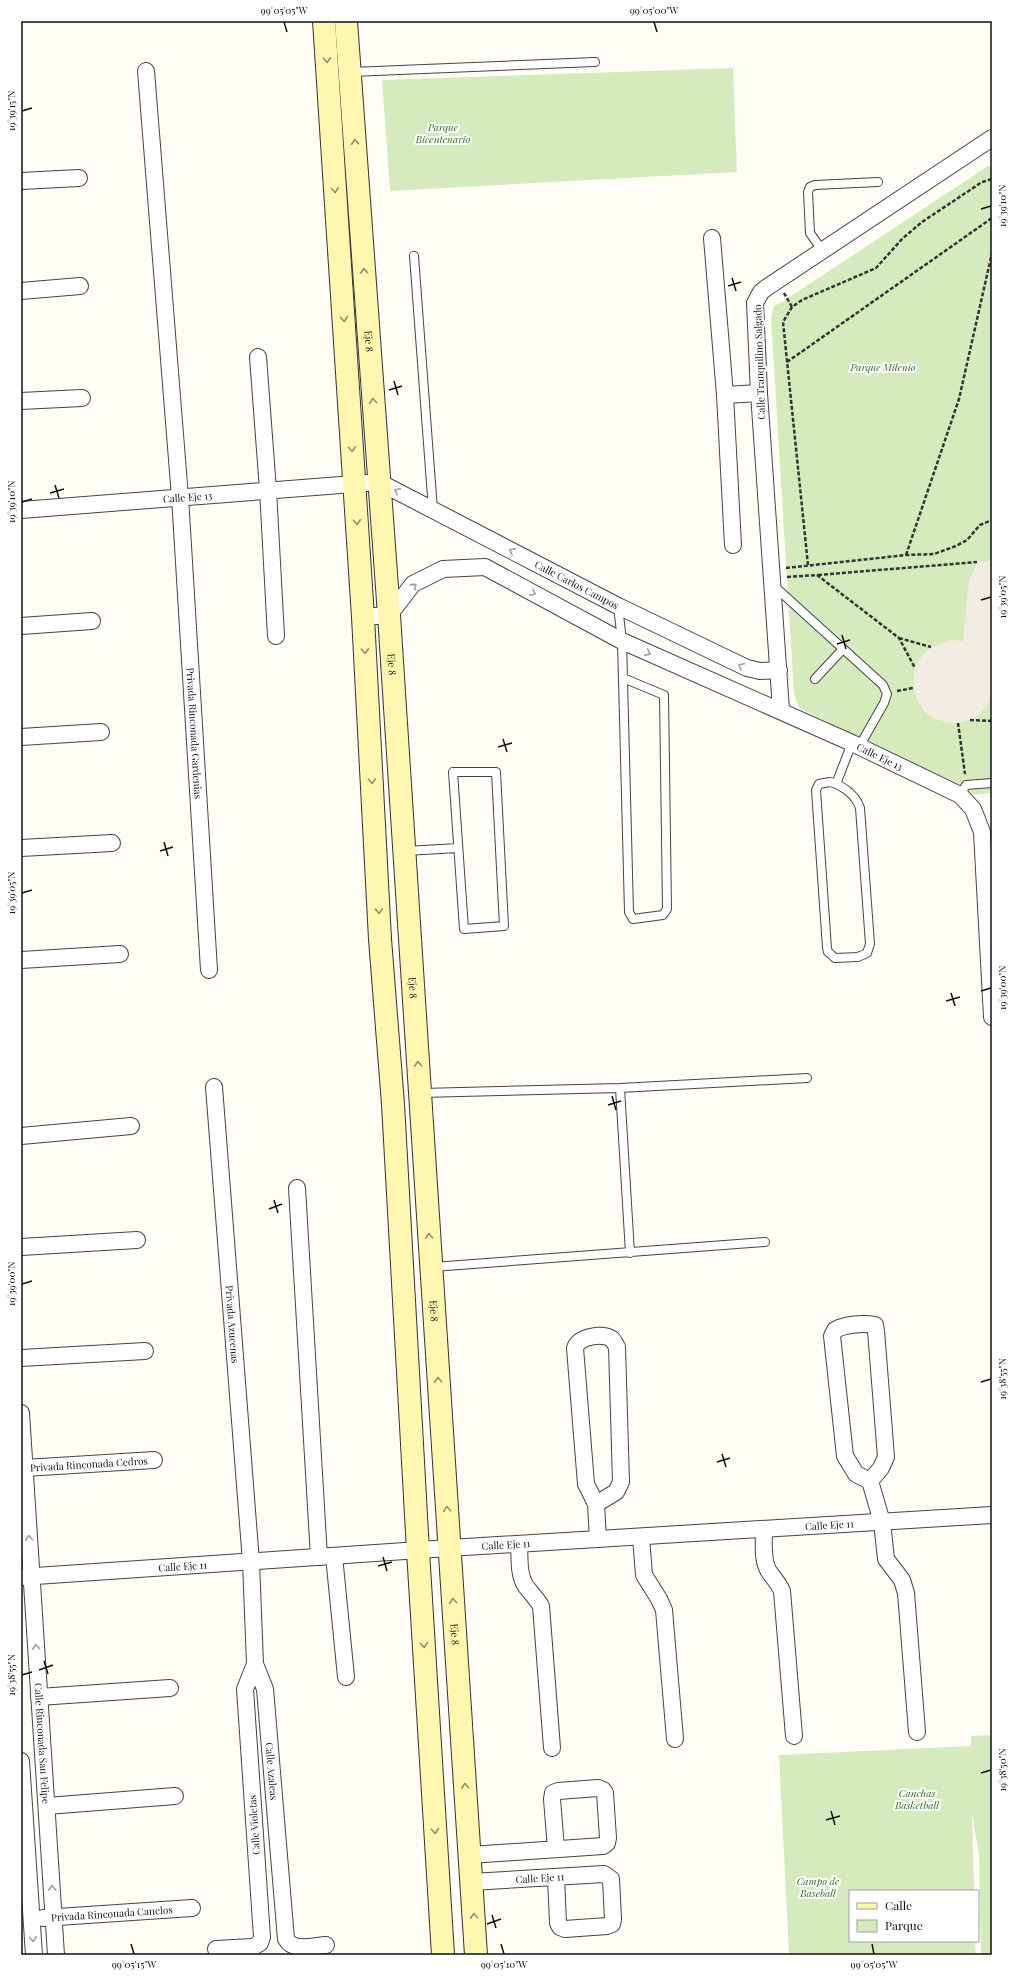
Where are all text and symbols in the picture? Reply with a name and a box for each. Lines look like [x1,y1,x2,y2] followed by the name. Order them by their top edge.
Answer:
[261,3,308,17] text: 99°05'05"W
[630,3,679,17] text: 99°05'00"W
[323,57,331,63] one-way arrow
[4,91,18,131] text: 19°39'15"N
[415,120,470,146] park label: Parque Bicentenario
[350,139,359,145] one-way arrow
[995,185,1009,227] text: 19°39'10"N
[331,187,340,193] one-way arrow
[359,268,368,274] one-way arrow
[750,304,768,420] street label: Calle Tranquilino Salgado
[339,316,348,322] one-way arrow
[361,330,377,352] street label: Eje 8
[849,360,916,374] park label: Parque Milenio
[369,398,378,404] one-way arrow
[347,446,356,452] one-way arrow
[4,481,18,523] text: 19°39'10"N
[162,488,213,506] street label: Calle Eje 13
[394,489,401,496] one-way arrow
[352,519,361,525] one-way arrow
[509,549,516,556] one-way arrow
[532,557,621,612] street label: Calle Carlos Campos
[995,576,1009,618] text: 19°39'05"N
[409,583,417,590] one-way arrow
[529,588,536,596] one-way arrow
[360,648,369,654] one-way arrow
[645,648,652,656] one-way arrow
[385,653,400,676] street label: Eje 8
[738,663,746,671] one-way arrow
[183,667,205,799] street label: Privada Rinconada Gardenias
[854,739,906,774] street label: Calle Eje 13
[368,778,377,784] one-way arrow
[4,872,18,914] text: 19°39'05"N
[375,908,383,914] one-way arrow
[995,966,1009,1010] text: 19°39'00"N
[406,976,421,999] street label: Eje 8
[414,1061,422,1067] one-way arrow
[425,1233,434,1239] one-way arrow
[4,1262,18,1306] text: 19°39'00"N
[222,1285,242,1364] street label: Privada Azucenas
[427,1300,442,1322] street label: Eje 8
[995,1358,1009,1400] text: 19°38'55"N
[434,1377,443,1383] one-way arrow
[29,1453,148,1475] street label: Privada Rinconada Cedros
[442,1506,451,1512] one-way arrow
[805,1516,854,1533] street label: Calle Eje 11
[25,1535,33,1541] one-way arrow
[481,1536,531,1553] street label: Calle Eje 11
[158,1557,208,1575] street label: Calle Eje 11
[448,1598,457,1604] one-way arrow
[447,1623,463,1645] street label: Eje 8
[419,1642,428,1648] one-way arrow
[32,1644,40,1650] one-way arrow
[4,1654,18,1696] text: 19°38'55"N
[31,1682,53,1804] street label: Calle Rinconada San Felipe
[263,1742,281,1801] street label: Calle Azaleas
[995,1748,1009,1792] text: 19°38'50"N
[461,1783,470,1789] one-way arrow
[894,1786,940,1812] park label: Canchas Basketball
[245,1795,263,1855] street label: Calle Violetas
[431,1828,440,1834] one-way arrow
[515,1869,565,1886] street label: Calle Eje 11
[797,1874,840,1900] park label: Campo de Baseball
[48,1885,57,1891] one-way arrow
[849,1890,979,1942] legend
[885,1897,912,1913] text: Calle
[51,1902,173,1924] street label: Privada Rinconada Canelos
[469,1913,478,1919] one-way arrow
[885,1917,923,1933] text: Parque
[29,1936,38,1942] one-way arrow
[112,1957,157,1971] text: 99°05'15"W
[481,1957,528,1971] text: 99°05'10"W
[851,1957,898,1971] text: 99°05'05"W

